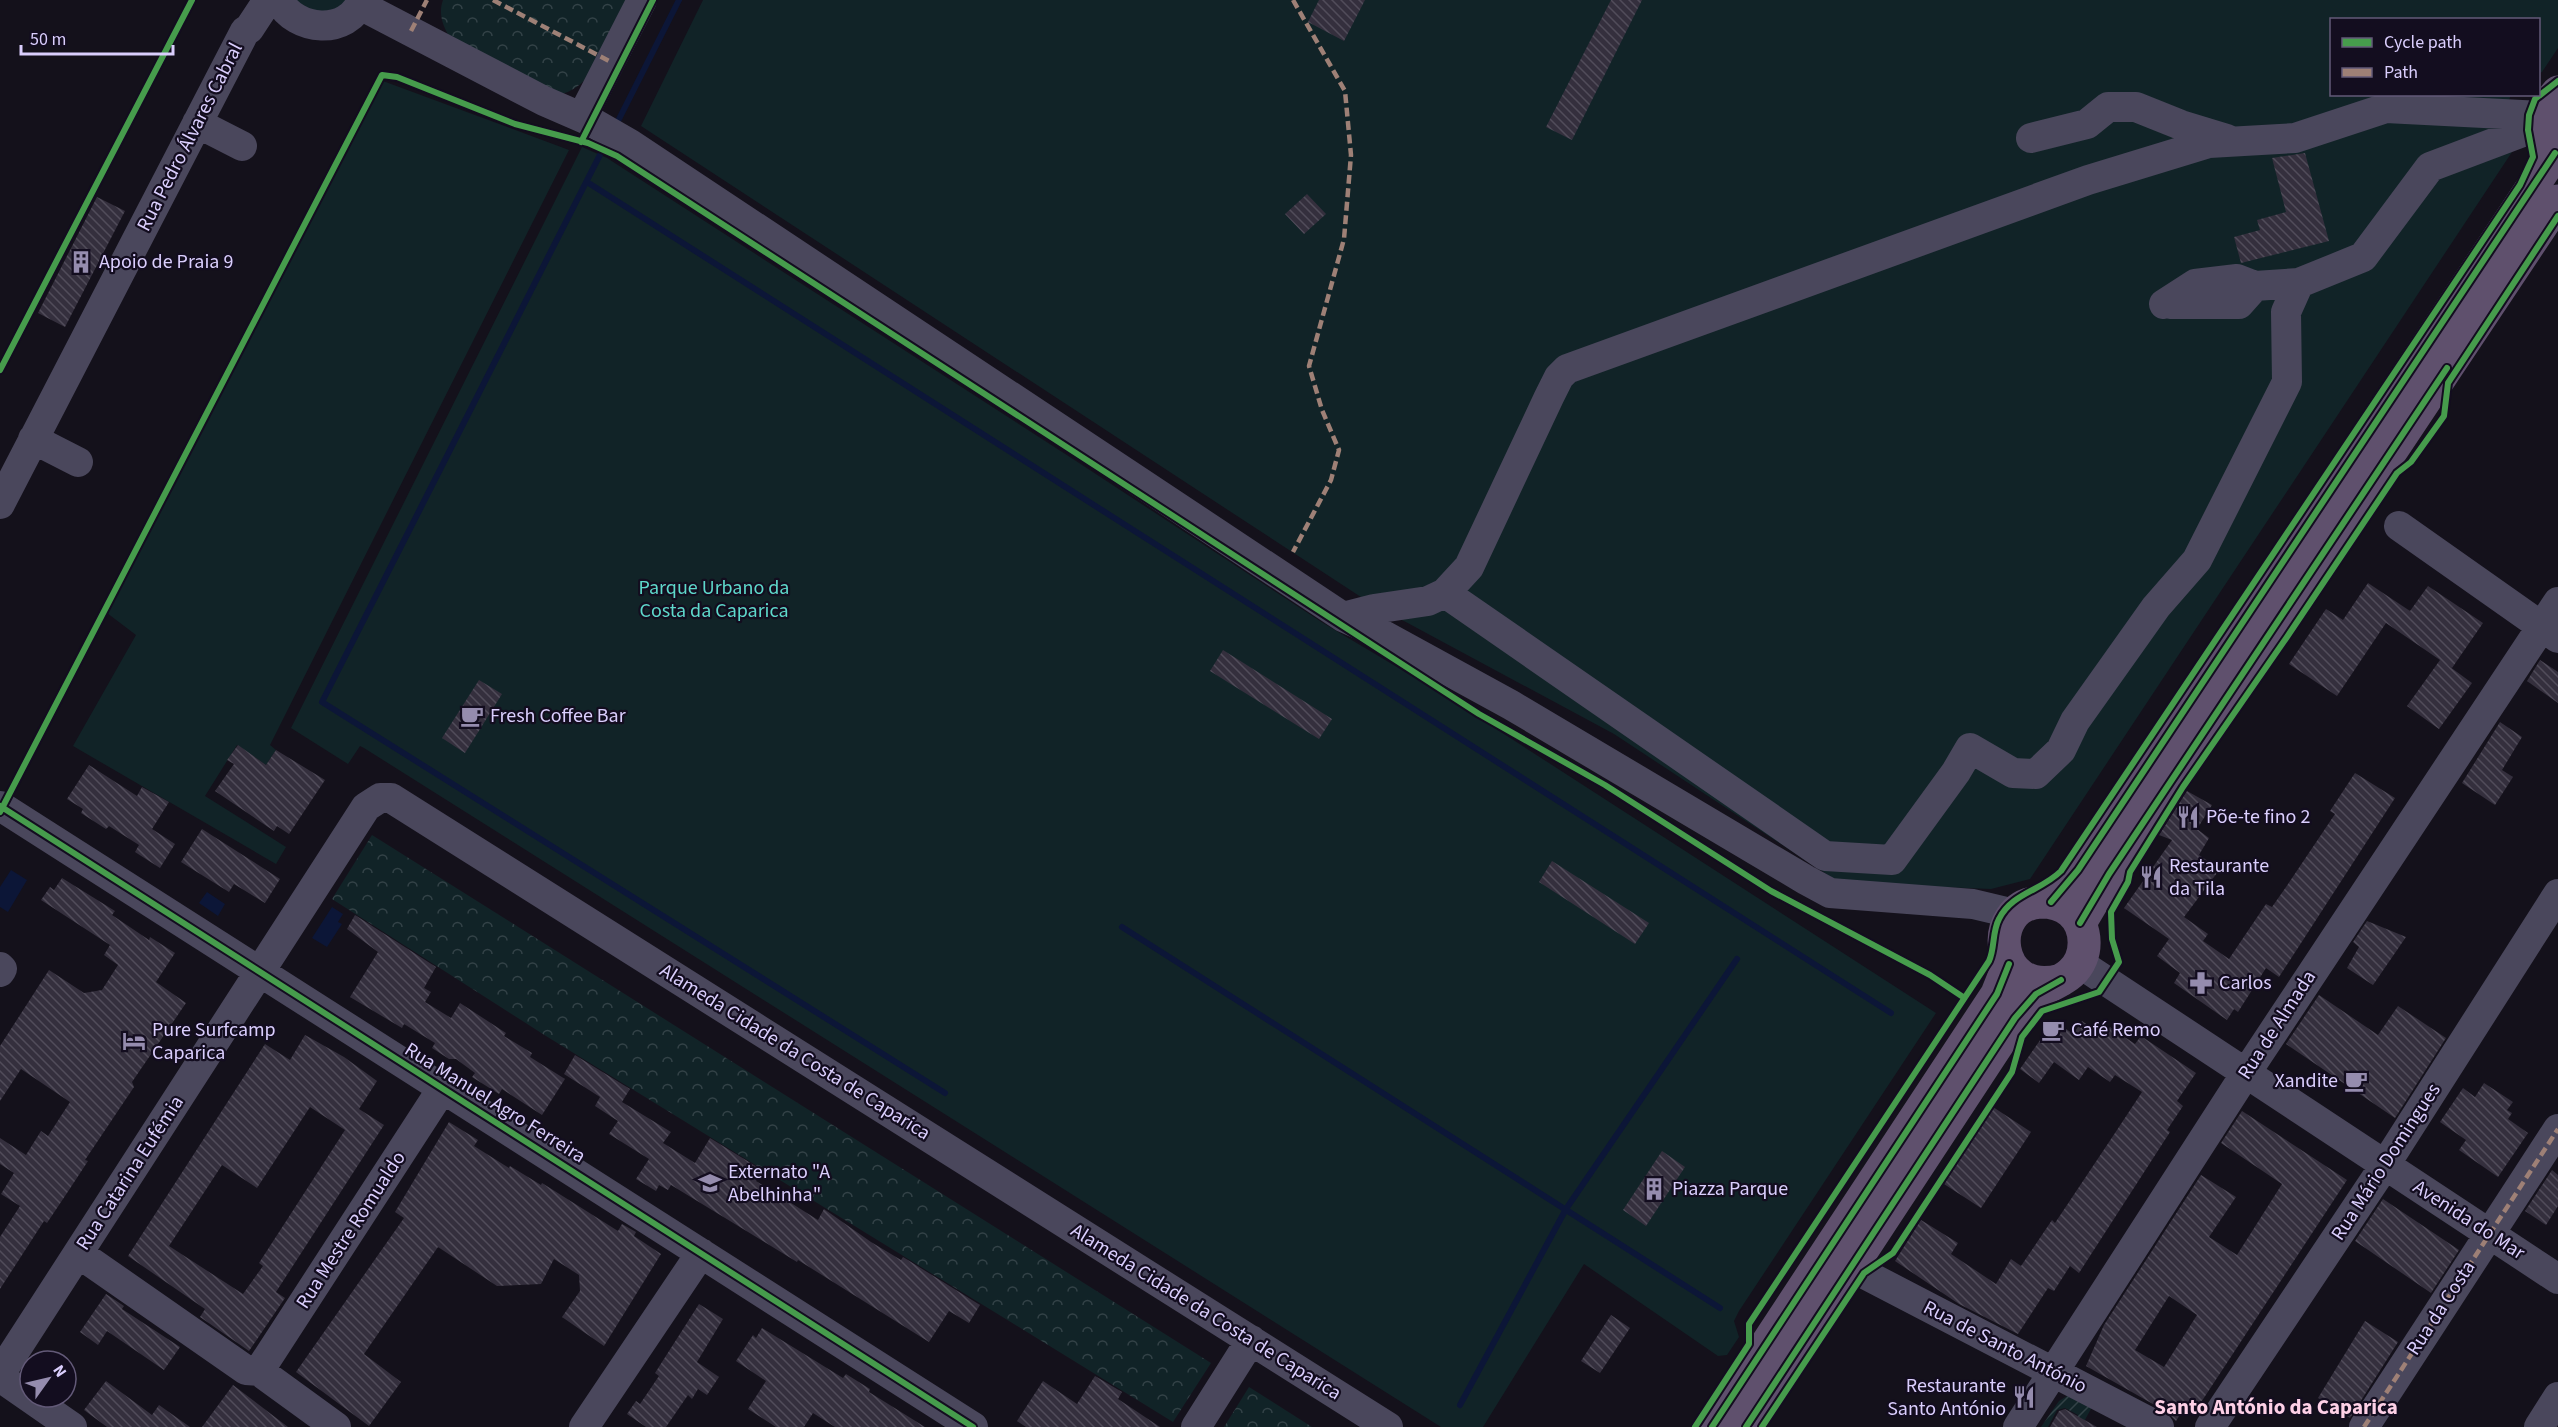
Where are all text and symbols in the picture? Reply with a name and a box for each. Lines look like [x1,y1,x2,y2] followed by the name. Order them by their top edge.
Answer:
[21,18,172,56] scale bar
[2330,18,2540,96] legend
[30,27,66,52] text: 50 m
[2384,30,2462,55] text: Cycle path
[130,38,250,236] street label: Rua Pedro Álvares Cabral
[2384,60,2418,85] text: Path
[99,248,233,276] place label: Apoio de Praia 9
[68,249,94,275] building icon: Apoio de Praia 9
[639,574,789,625] park label: Parque Urbano da Costa da Caparica
[490,702,626,730] place label: Fresh Coffee Bar
[459,703,485,729] cafe icon: Fresh Coffee Bar
[2206,803,2310,831] place label: Põe-te fino 2
[2175,804,2201,830] restaurant icon: Põe-te fino 2
[2169,852,2269,903] place label: Restaurante da Tila
[2138,864,2164,890] restaurant icon: Restaurante da Tila
[654,957,936,1147] street label: Alameda Cidade da Costa de Caparica
[2231,965,2323,1085] street label: Rua de Almada
[2219,969,2272,997] place label: Carlos
[2188,970,2214,996] pharmacy icon: Carlos
[152,1016,276,1067] place label: Pure Surfcamp Caparica
[2071,1016,2161,1044] place label: Café Remo
[2040,1017,2066,1043] cafe icon: Café Remo
[121,1028,147,1054] hotel icon: Pure Surfcamp Caparica
[399,1036,591,1170] street label: Rua Manuel Agro Ferreira
[2274,1067,2338,1095] place label: Xandite
[2343,1068,2369,1094] cafe icon: Xandite
[2325,1078,2447,1246] street label: Rua Mário Domingues
[69,1090,191,1256] street label: Rua Catarina Eufémia
[289,1146,413,1314] street label: Rua Mestre Romualdo
[728,1158,830,1209] place label: Externato "A Abelhinha"
[697,1170,723,1196] school or university icon: Externato "A Abelhinha"
[2408,1173,2531,1267] street label: Avenida do Mar
[1672,1175,1788,1203] place label: Piazza Parque
[1641,1176,1667,1202] building icon: Piazza Parque
[1065,1217,1347,1407] street label: Alameda Cidade da Costa de Caparica
[2400,1255,2482,1361] street label: Rua da Costa
[1918,1294,2092,1400] street label: Rua de Santo António
[18,1349,78,1409] north arrow
[48,1361,72,1382] text: N
[1887,1372,2006,1423] place label: Restaurante Santo António
[2011,1384,2037,1410] restaurant icon: Restaurante Santo António
[2154,1392,2398,1422] district label: Santo António da Caparica

